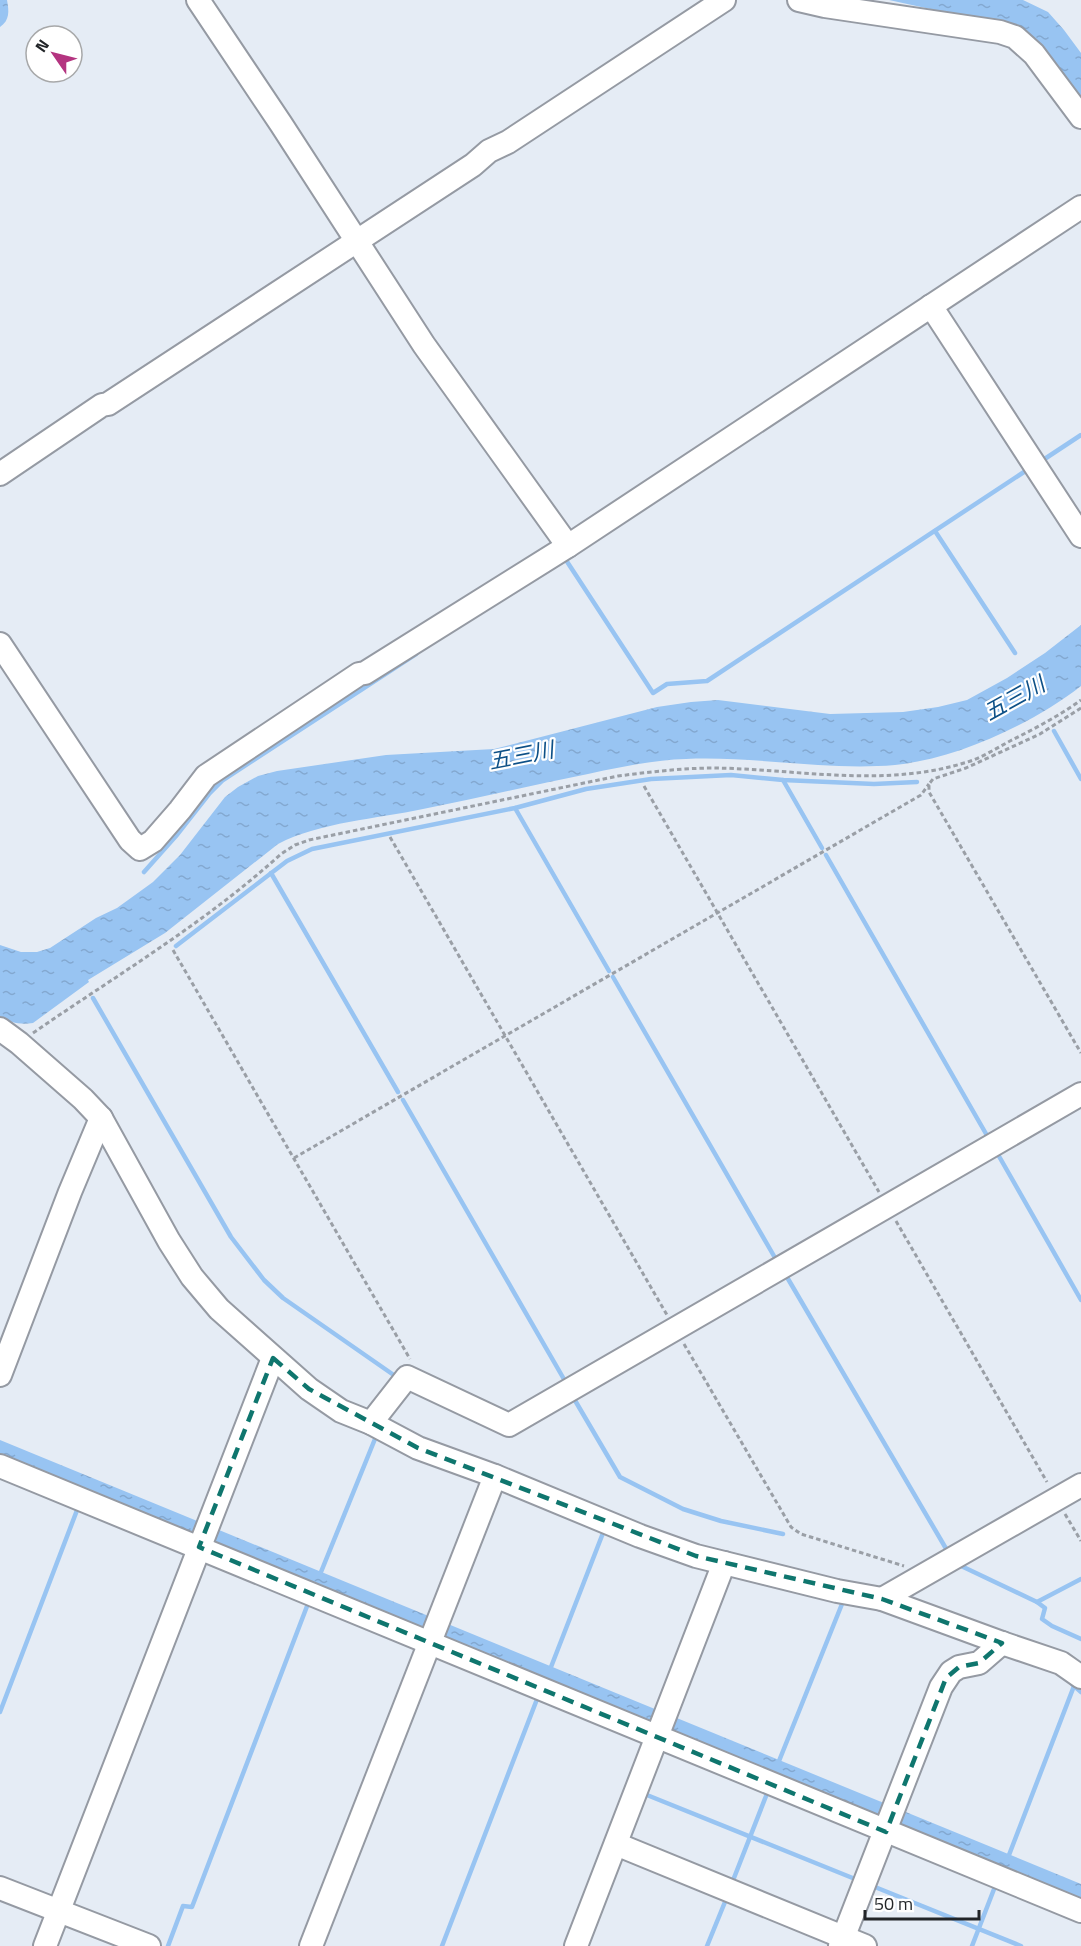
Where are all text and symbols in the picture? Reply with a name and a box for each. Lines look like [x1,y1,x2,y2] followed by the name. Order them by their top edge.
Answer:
[24,24,84,84] north arrow
[29,34,55,57] text: N
[977,666,1053,729] water label: 五三川
[485,732,559,778] water label: 五三川
[865,1883,979,1921] scale bar
[874,1890,913,1917] text: 50 m

